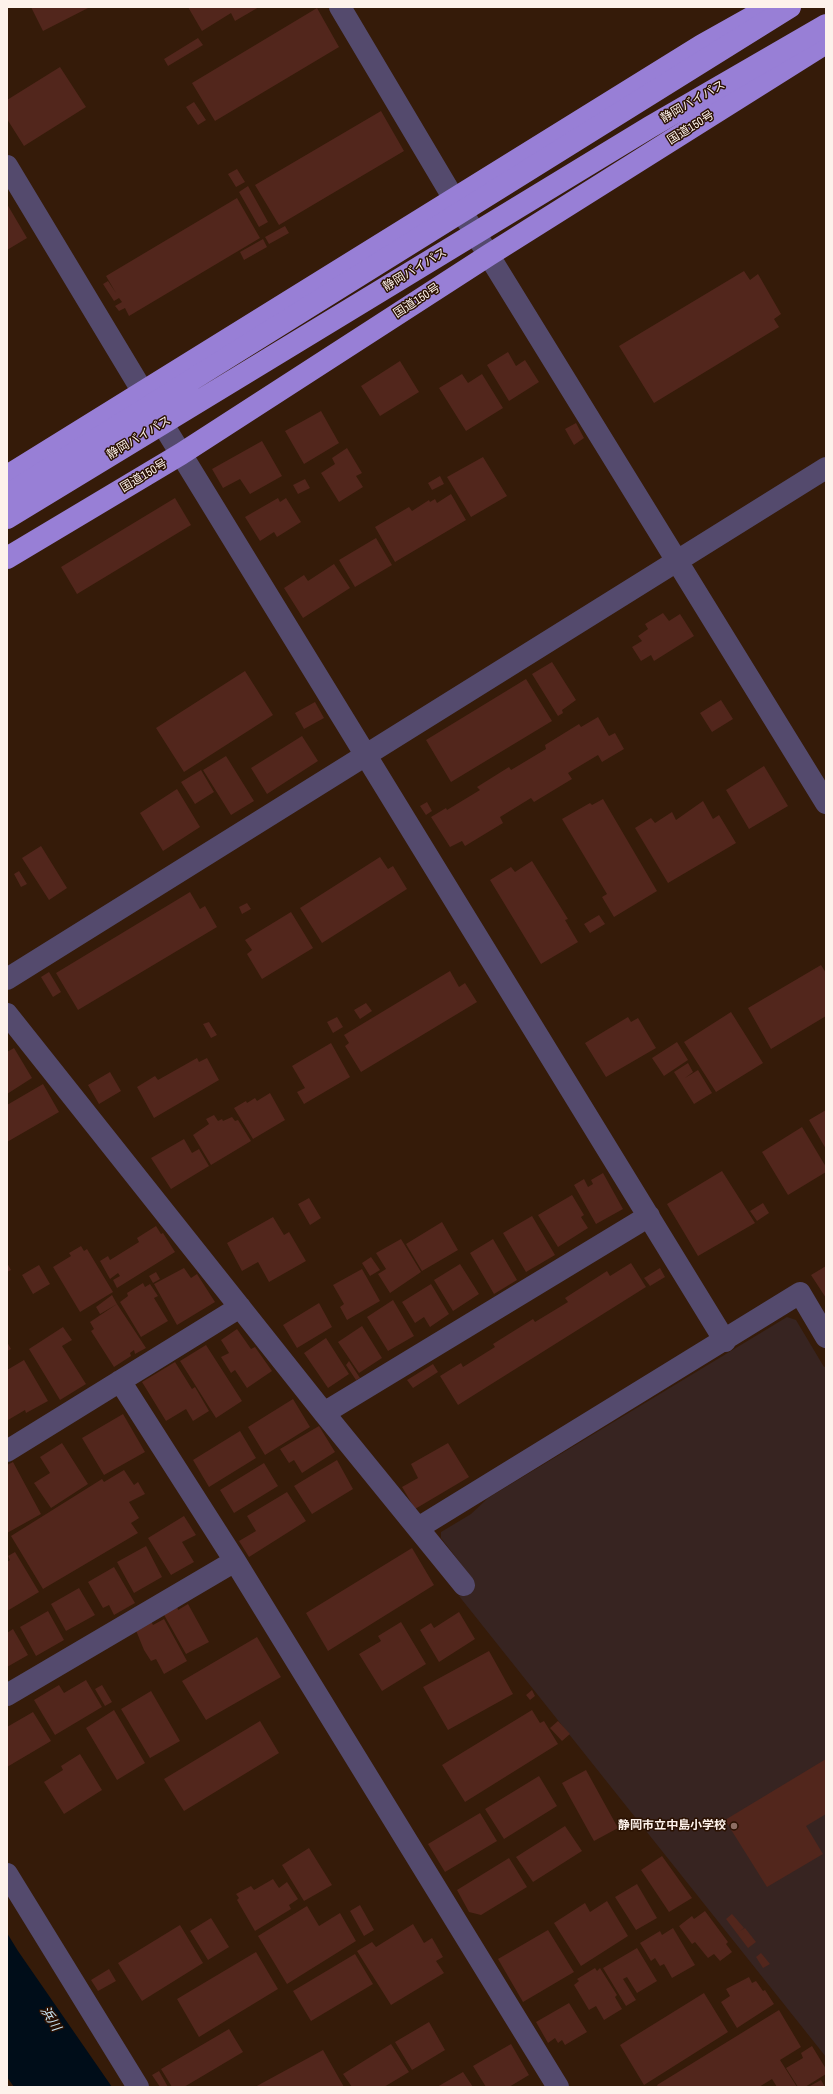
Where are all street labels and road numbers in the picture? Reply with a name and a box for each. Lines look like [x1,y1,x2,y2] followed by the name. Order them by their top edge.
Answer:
[658,78,728,126] street label: 静岡バイパス
[665,108,717,148] street label: 国道150号
[380,245,450,295] street label: 静岡バイパス
[391,281,443,321] street label: 国道150号
[104,413,174,463] street label: 静岡バイパス
[118,456,170,496] street label: 国道150号

